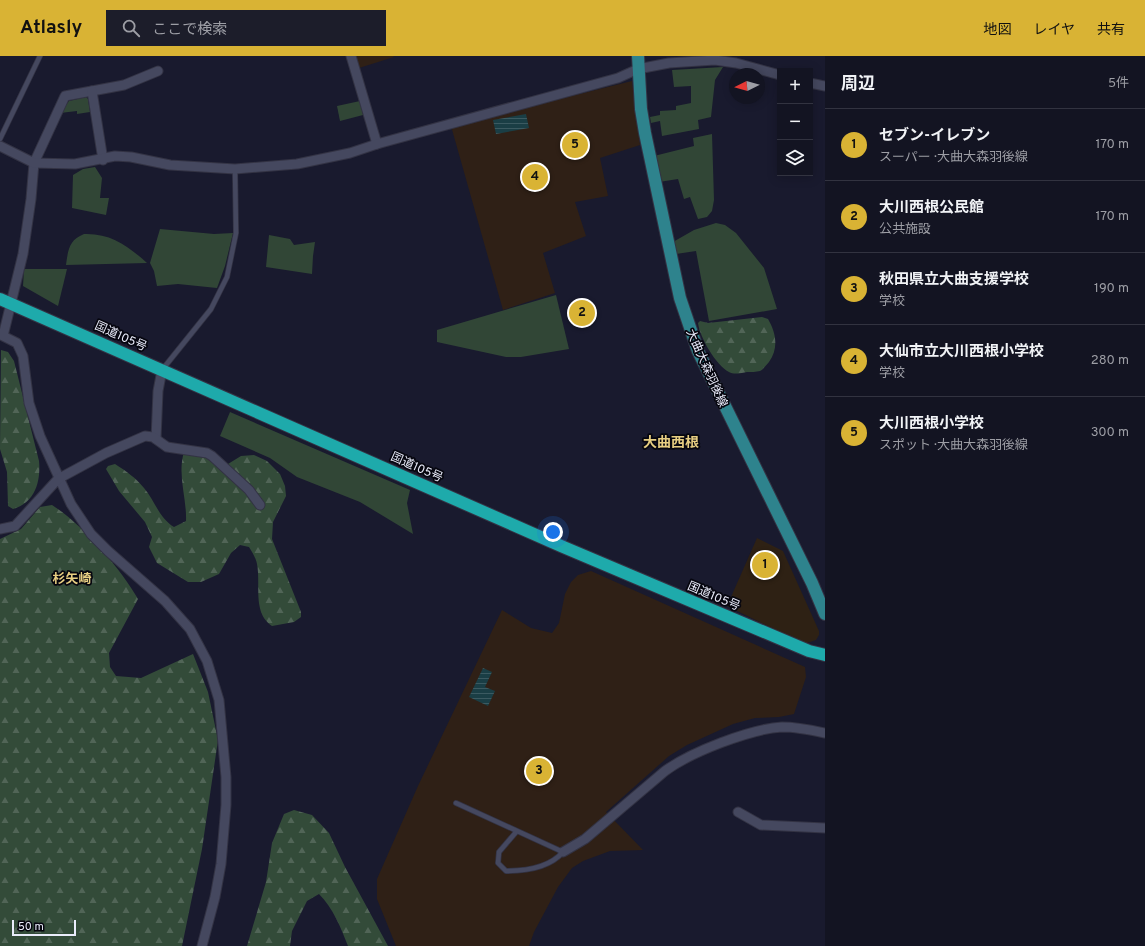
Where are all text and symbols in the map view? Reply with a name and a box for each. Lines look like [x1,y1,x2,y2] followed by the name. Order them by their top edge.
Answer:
[106,10,386,46] search box
[20,16,82,40] text: Atlasly
[120,17,142,39] icon: search
[152,21,227,40] text: ここで検索
[983,22,1011,39] text: 地図
[1033,22,1075,39] text: レイヤ
[1097,22,1125,39] text: 共有
[729,68,765,104] north arrow
[777,68,813,176] map controls
[777,68,813,104] button: +
[841,74,875,96] text: 周辺
[1108,76,1129,92] text: 5件
[777,104,813,140] button: −
[879,127,990,146] text: セブン-イレブン
[562,130,588,160] pin: 5
[851,137,857,153] text: 1
[1095,137,1129,153] text: 170 m
[777,140,813,176] button: layers
[879,150,1028,166] text: スーパー · 大曲大森羽後線
[522,162,548,192] pin: 4
[879,199,984,218] text: 大川西根公民館
[850,209,858,225] text: 2
[1095,209,1129,225] text: 170 m
[879,222,931,238] text: 公共施設
[879,271,1029,290] text: 秋田県立大曲支援学校
[850,281,858,297] text: 3
[1094,281,1129,297] text: 190 m
[879,294,905,310] text: 学校
[569,298,595,328] pin: 2
[92,318,149,356] street label: 国道105号
[682,327,730,410] street label: 大曲大森羽後線
[879,343,1044,362] text: 大仙市立大川西根小学校
[850,353,858,369] text: 4
[1091,353,1129,369] text: 280 m
[879,366,905,382] text: 学校
[879,415,984,434] text: 大川西根小学校
[850,425,858,441] text: 5
[1091,425,1129,441] text: 300 m
[643,435,699,452] district label: 大曲西根
[879,438,1028,454] text: スポット · 大曲大森羽後線
[388,449,445,487] street label: 国道105号
[543,522,563,542] your location
[752,550,778,580] pin: 1
[52,571,92,588] district label: 杉矢崎
[685,579,742,615] street label: 国道105号
[526,756,552,786] pin: 3
[12,918,76,937] scale bar
[18,920,44,934] text: 50 m

